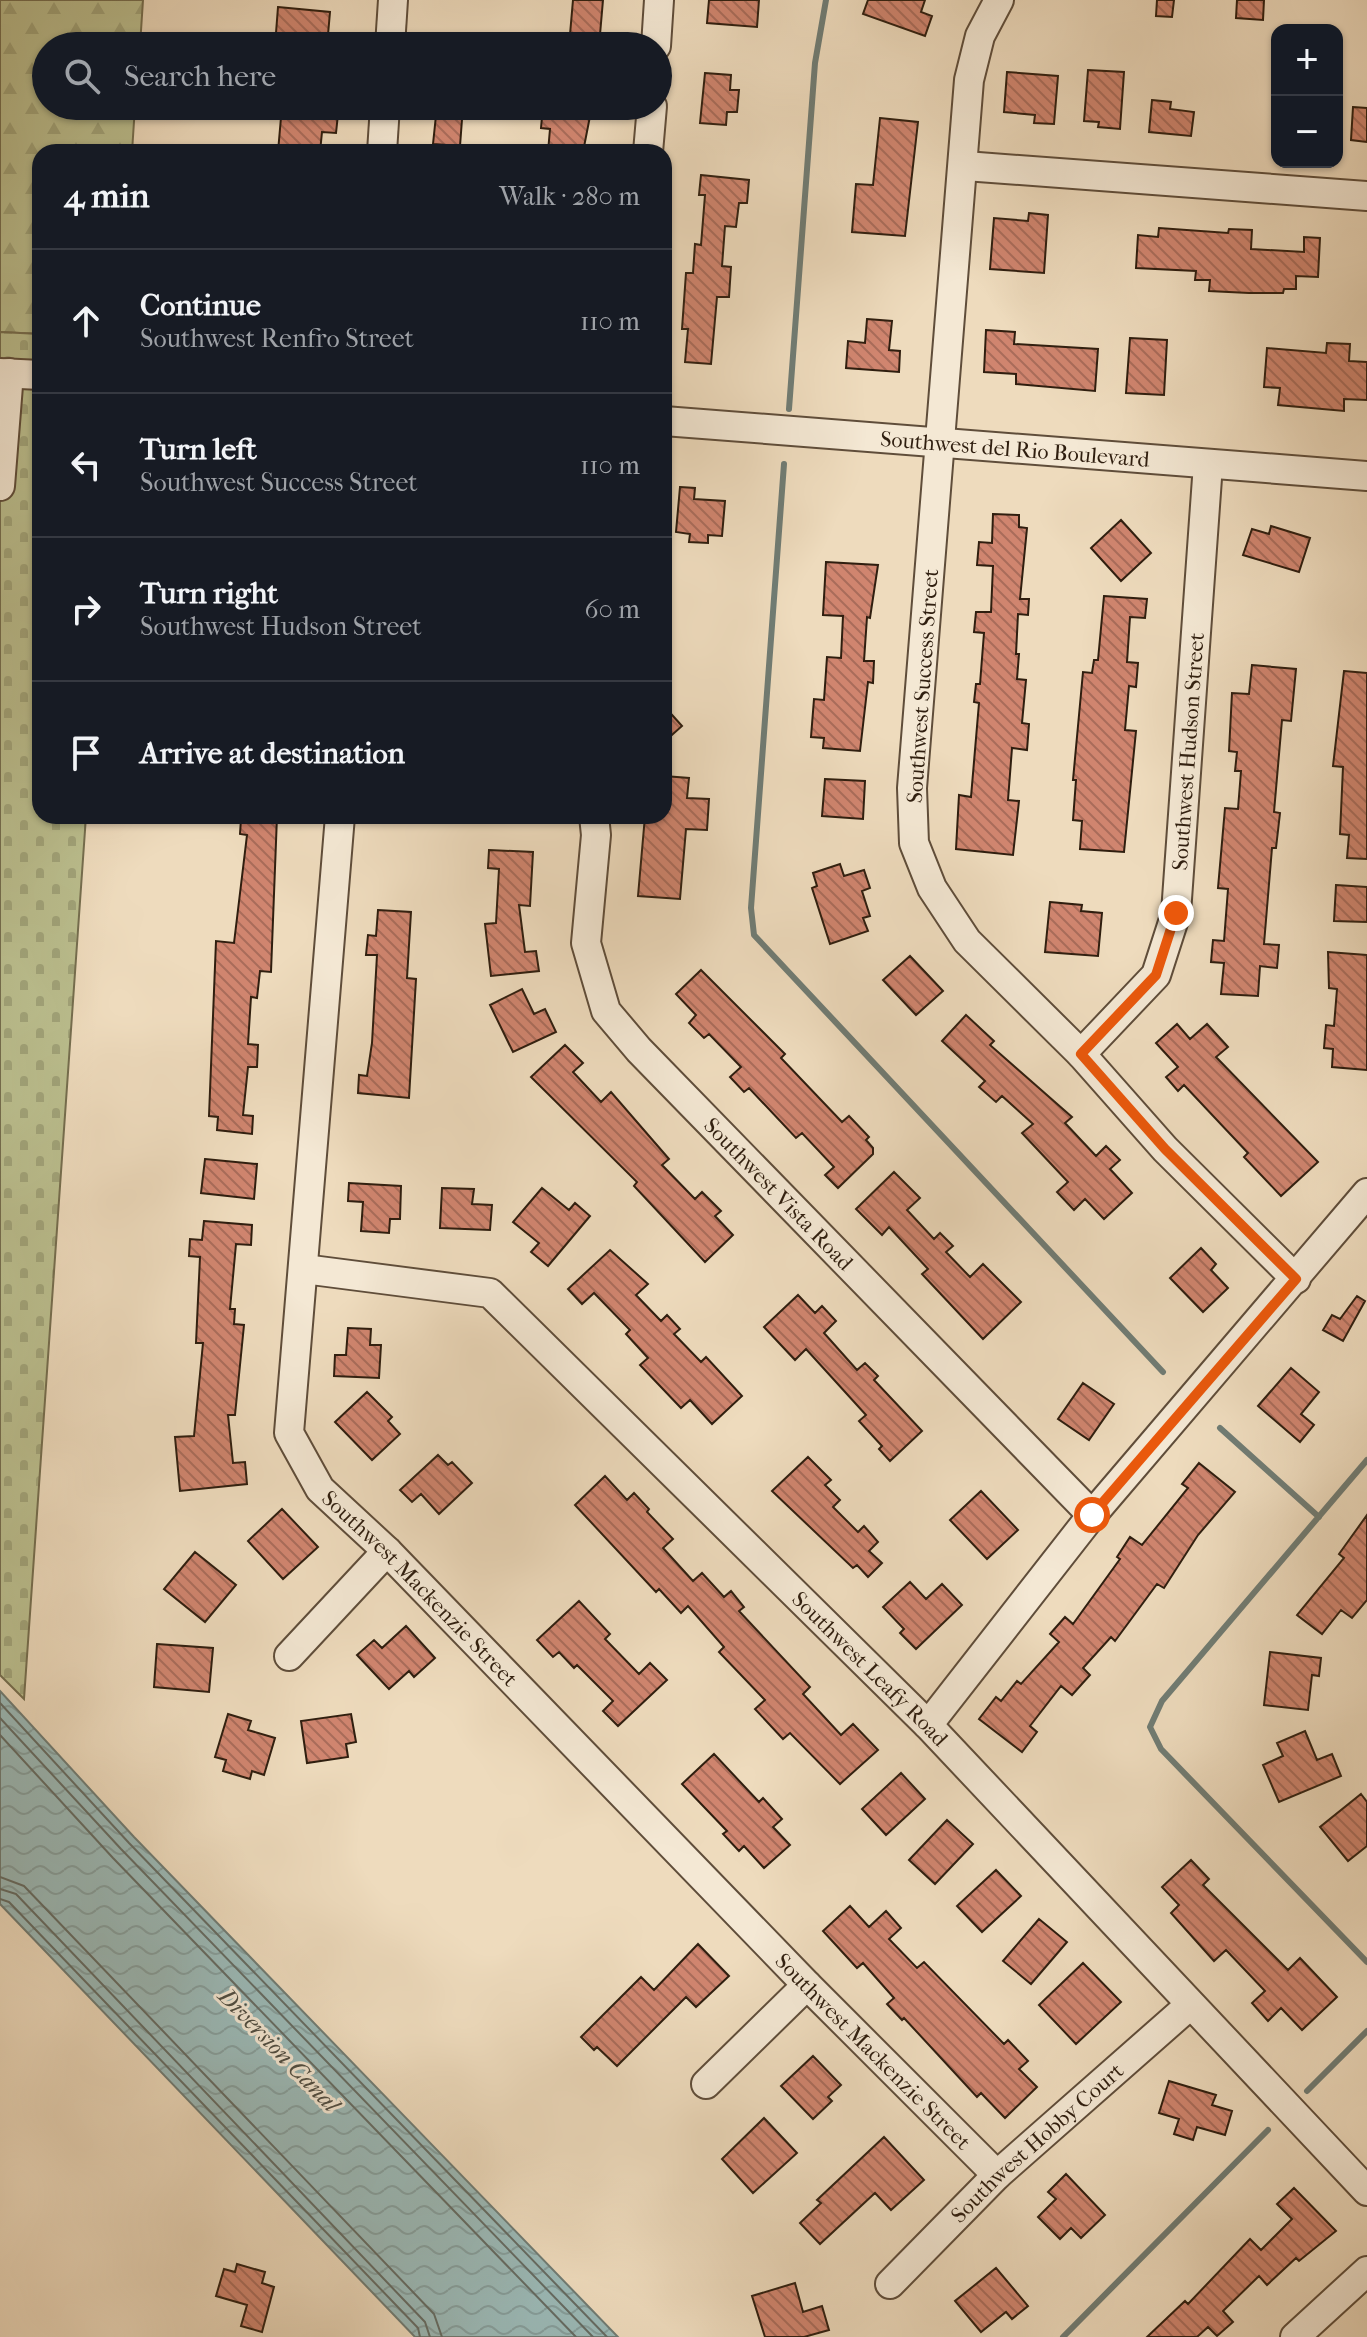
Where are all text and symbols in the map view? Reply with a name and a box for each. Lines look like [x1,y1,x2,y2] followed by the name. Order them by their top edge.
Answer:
[1271,24,1343,168] map controls
[1271,24,1343,96] button: +
[32,32,672,120] search box
[60,54,104,98] icon: search
[124,59,276,94] text: Search here
[1271,96,1343,168] button: −
[64,176,149,216] text: 4 min
[499,181,640,212] text: Walk · 280 m
[140,288,261,323] text: Continue
[64,299,108,343] icon: ahead
[580,306,640,337] text: 110 m
[140,323,414,354] text: Southwest Renfro Street
[879,426,1152,473] street label: Southwest del Rio Boulevard
[140,432,257,467] text: Turn left
[64,443,108,487] icon: left
[580,450,640,481] text: 110 m
[140,467,418,498] text: Southwest Success Street
[902,568,944,804] street label: Southwest Success Street
[140,576,278,611] text: Turn right
[64,587,108,631] icon: right
[584,594,640,625] text: 60 m
[140,611,421,642] text: Southwest Hudson Street
[1167,632,1210,871] street label: Southwest Hudson Street
[64,731,108,775] icon: arrive
[140,736,405,771] text: Arrive at destination
[1158,895,1194,931] route end
[698,1113,859,1277] street label: Southwest Vista Road
[316,1485,523,1692] street label: Southwest Mackenzie Street
[1074,1497,1110,1533] route start
[786,1586,954,1753] street label: Southwest Leafy Road
[769,1948,976,2155] street label: Southwest Mackenzie Street
[212,1981,347,2120] water label: Diversion Canal
[946,2058,1129,2228] street label: Southwest Hobby Court

